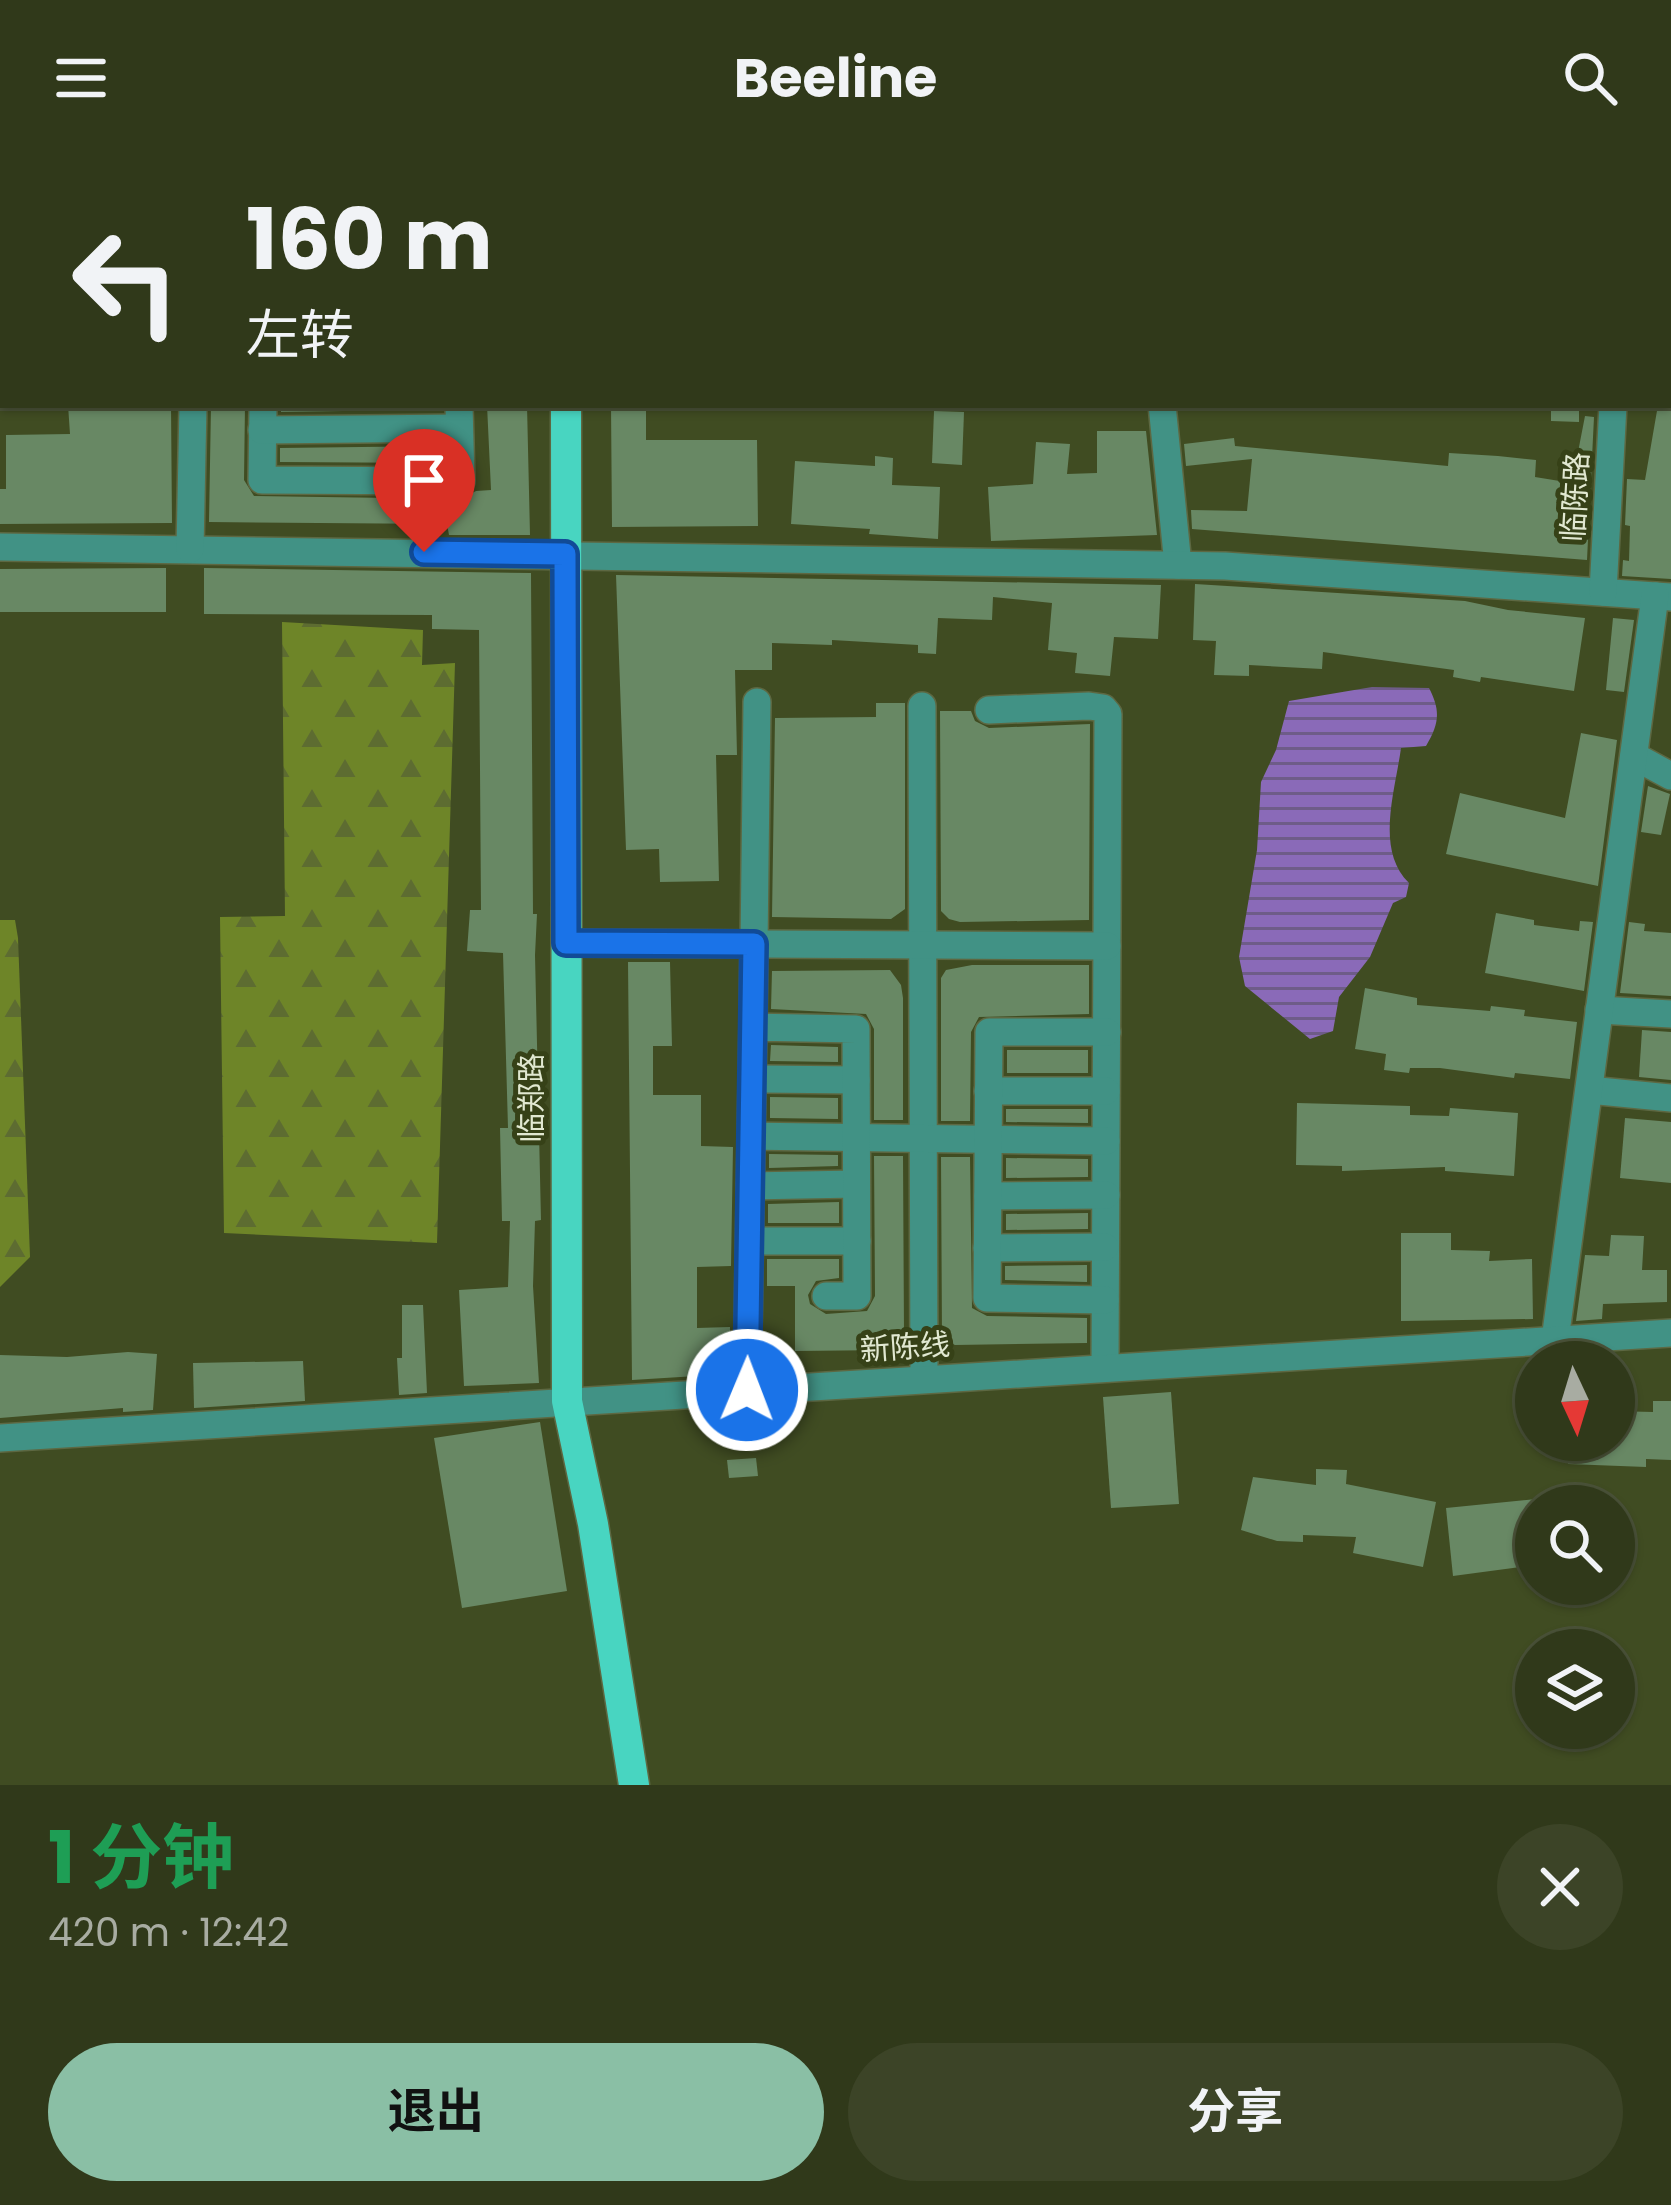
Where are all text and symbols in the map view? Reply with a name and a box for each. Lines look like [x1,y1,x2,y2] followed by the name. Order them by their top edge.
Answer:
[734,40,937,116] text: Beeline
[48,45,114,111] icon: menu
[1557,45,1623,111] icon: search
[246,181,493,298] text: 160 m
[48,204,204,360] icon: left
[246,297,354,373] text: 左转
[373,429,475,552] pin
[391,447,457,513] icon: arrive
[1551,451,1599,543] street label: 临陈路
[510,1053,553,1143] street label: 临郑路
[859,1322,951,1372] street label: 新陈线
[684,1327,810,1453] position arrow
[1515,1341,1635,1461] north arrow
[1515,1341,1635,1749] map controls
[1515,1485,1635,1605] button: search
[1515,1629,1635,1749] button: layers
[48,1807,234,1908] text: 1 分钟
[1497,1824,1623,1950] button: close
[48,1905,289,1960] text: 420 m · 12:42
[48,2043,824,2181] button: 退出
[848,2043,1623,2181] button: 分享

